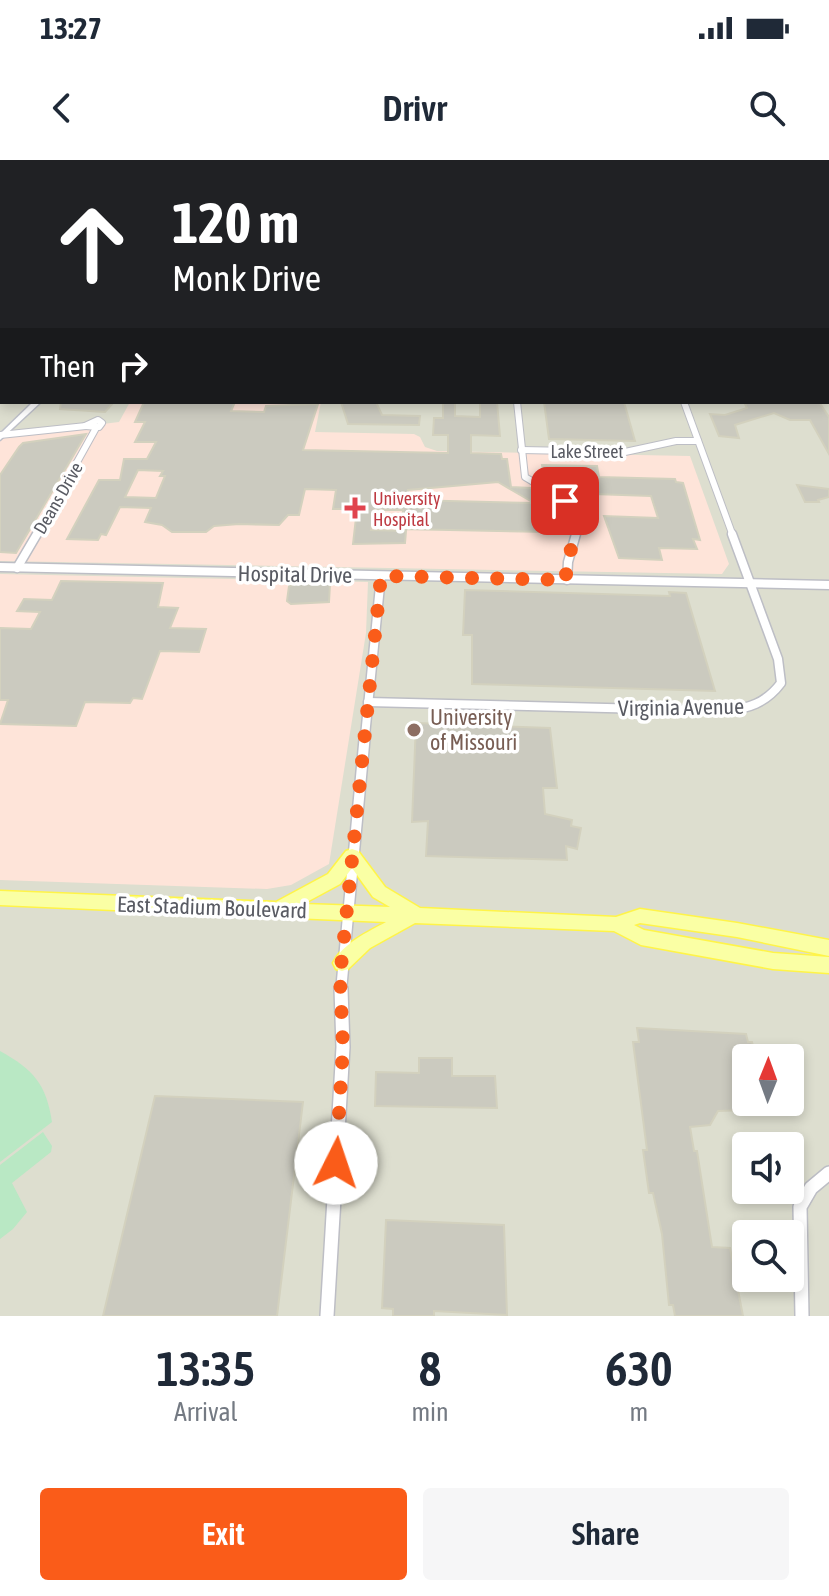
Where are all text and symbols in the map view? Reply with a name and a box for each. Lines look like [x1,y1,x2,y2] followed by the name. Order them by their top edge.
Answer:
[40,11,102,45] text: 13:27
[40,86,84,130] icon: back
[745,86,789,130] icon: search
[382,87,447,129] text: Drivr
[172,191,299,255] text: 120 m
[40,192,144,296] icon: ahead
[172,257,321,299] text: Monk Drive
[111,344,155,388] icon: right
[40,349,95,383] text: Then
[550,441,624,462] street label: Lake Street
[29,458,87,538] street label: Deans Drive
[531,467,599,535] pin
[543,479,587,523] icon: arrive
[373,488,440,530] place label: University Hospital
[344,497,366,519] marker: University Hospital
[238,560,352,588] street label: Hospital Drive
[618,693,744,721] street label: Virginia Avenue
[430,704,517,755] place label: University of Missouri
[405,721,423,739] marker: University of Missouri
[116,891,308,923] street label: East Stadium Boulevard
[732,1044,804,1116] north arrow
[732,1044,804,1292] map controls
[294,1121,378,1205] position arrow
[732,1132,804,1204] button: sound
[732,1220,804,1292] button: search
[156,1341,255,1396] text: 13:35
[419,1341,441,1396] text: 8
[605,1341,673,1396] text: 630
[174,1397,237,1427] text: Arrival
[411,1397,449,1427] text: min
[629,1397,648,1427] text: m
[40,1488,407,1580] button: Exit
[423,1488,789,1580] button: Share

